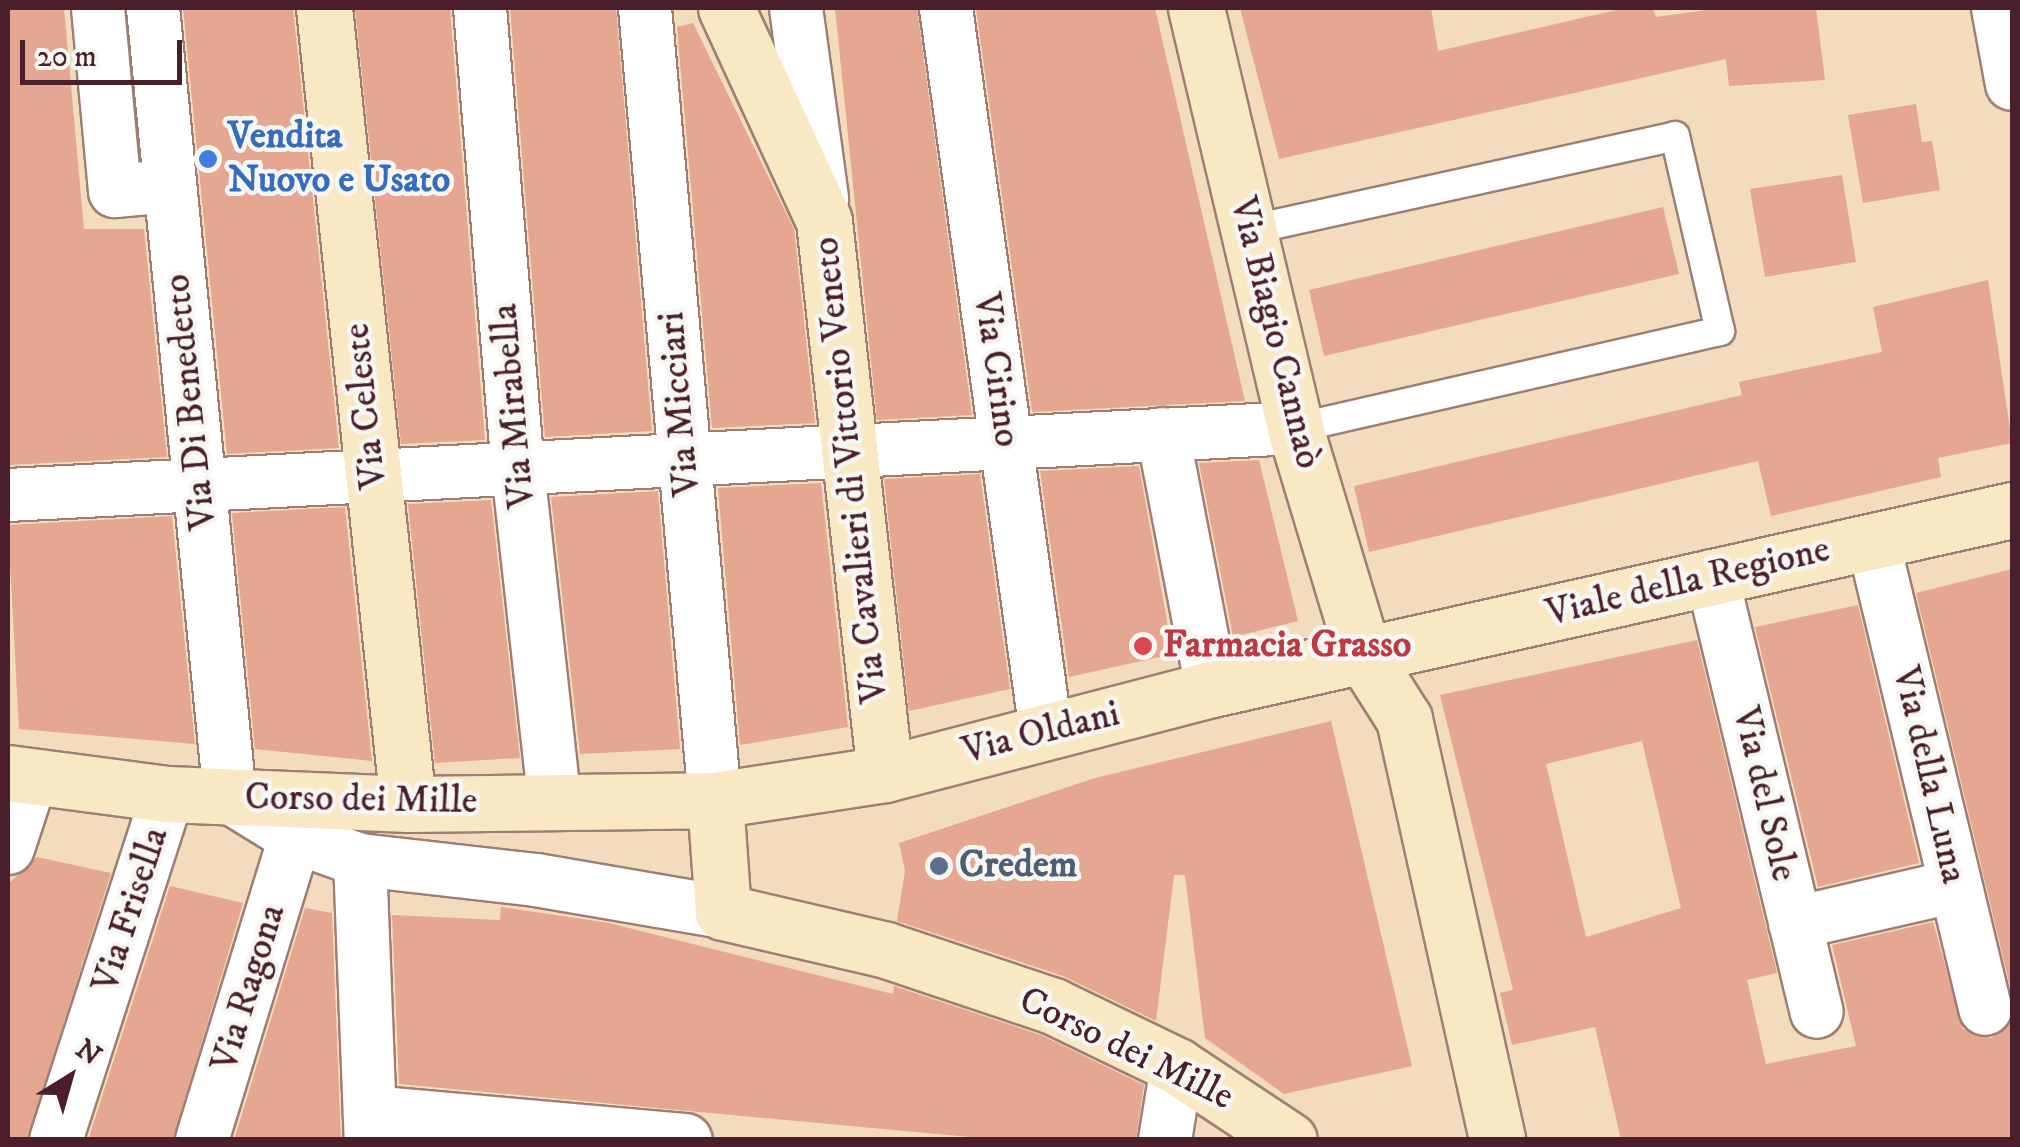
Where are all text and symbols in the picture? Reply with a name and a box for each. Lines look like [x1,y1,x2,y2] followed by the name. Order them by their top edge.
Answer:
[25,20,188,82] scale bar
[37,39,97,76] text: 20 m
[228,114,450,203] place label: Vendita Nuovo e Usato
[197,148,219,170] marker: Vendita Nuovo e Usato
[1219,192,1331,474] street label: Via Biagio Cannaò
[804,235,898,705] street label: Via Cavalieri di Vittorio Veneto
[155,272,227,532] street label: Via Di Benedetto
[963,290,1029,450] street label: Via Cirino
[482,302,546,510] street label: Via Mirabella
[649,310,711,498] street label: Via Micciari
[335,321,397,491] street label: Via Celeste
[1542,527,1834,637] street label: Viale della Regione
[1163,623,1411,669] place label: Farmacia Grasso
[1132,635,1154,657] marker: Farmacia Grasso
[1882,662,1976,888] street label: Via della Luna
[958,691,1124,775] street label: Via Oldani
[1722,702,1806,886] street label: Via del Sole
[244,775,478,825] street label: Corso dei Mille
[83,822,179,998] street label: Via Frisella
[959,843,1077,889] place label: Credem
[928,855,950,877] marker: Credem
[202,899,296,1077] street label: Via Ragona
[1011,978,1241,1120] street label: Corso dei Mille
[20,1027,120,1127] north arrow
[69,1032,108,1074] text: N

